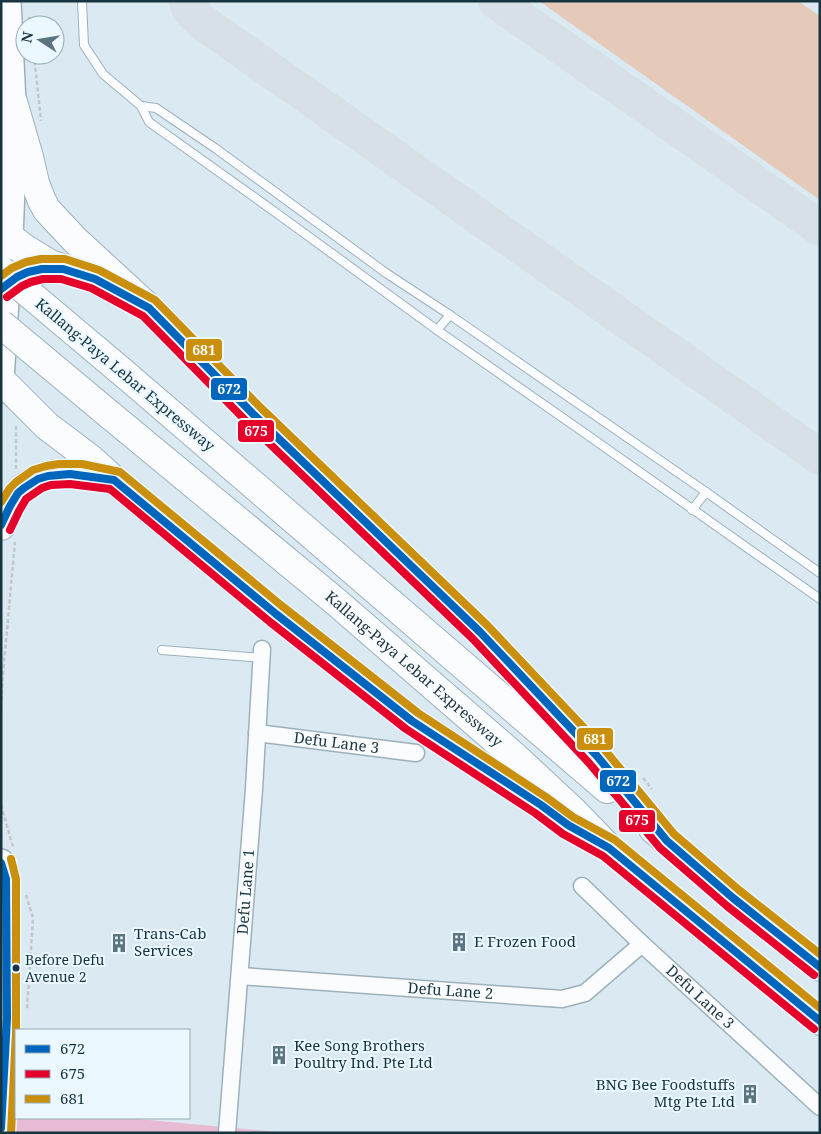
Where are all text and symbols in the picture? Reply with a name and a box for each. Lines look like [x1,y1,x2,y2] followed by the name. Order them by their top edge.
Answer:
[15,15,65,65] north arrow
[16,30,37,45] text: N
[32,293,220,456] street label: Kallang-Paya Lebar Expressway
[185,338,223,362] line badge: 681
[192,340,216,359] text: 681
[210,377,248,401] line badge: 672
[217,379,241,398] text: 672
[237,419,275,443] line badge: 675
[244,421,268,440] text: 675
[321,586,508,751] street label: Kallang-Paya Lebar Expressway
[293,727,380,757] street label: Defu Lane 3
[576,727,614,751] line badge: 681
[583,729,607,748] text: 681
[599,769,637,793] line badge: 672
[606,771,630,790] text: 672
[618,809,656,833] line badge: 675
[625,810,649,829] text: 675
[232,848,258,935] street label: Defu Lane 1
[134,923,206,960] place label: Trans-Cab Services
[448,931,470,953] building icon: E Frozen Food
[474,931,576,951] place label: E Frozen Food
[108,932,130,954] building icon: Trans-Cab Services
[25,950,104,986] place label: Before Defu Avenue 2
[662,960,739,1033] street label: Defu Lane 3
[11,963,21,973] marker: Before Defu Avenue 2
[407,977,494,1003] street label: Defu Lane 2
[15,1029,190,1119] legend
[294,1035,433,1072] place label: Kee Song Brothers Poultry Ind. Pte Ltd
[60,1038,85,1058] text: 672
[268,1044,290,1066] building icon: Kee Song Brothers Poultry Ind. Pte Ltd
[60,1063,85,1083] text: 675
[596,1074,735,1111] place label: BNG Bee Foodstuffs Mtg Pte Ltd
[739,1083,761,1105] building icon: BNG Bee Foodstuffs Mtg Pte Ltd
[60,1088,85,1108] text: 681

